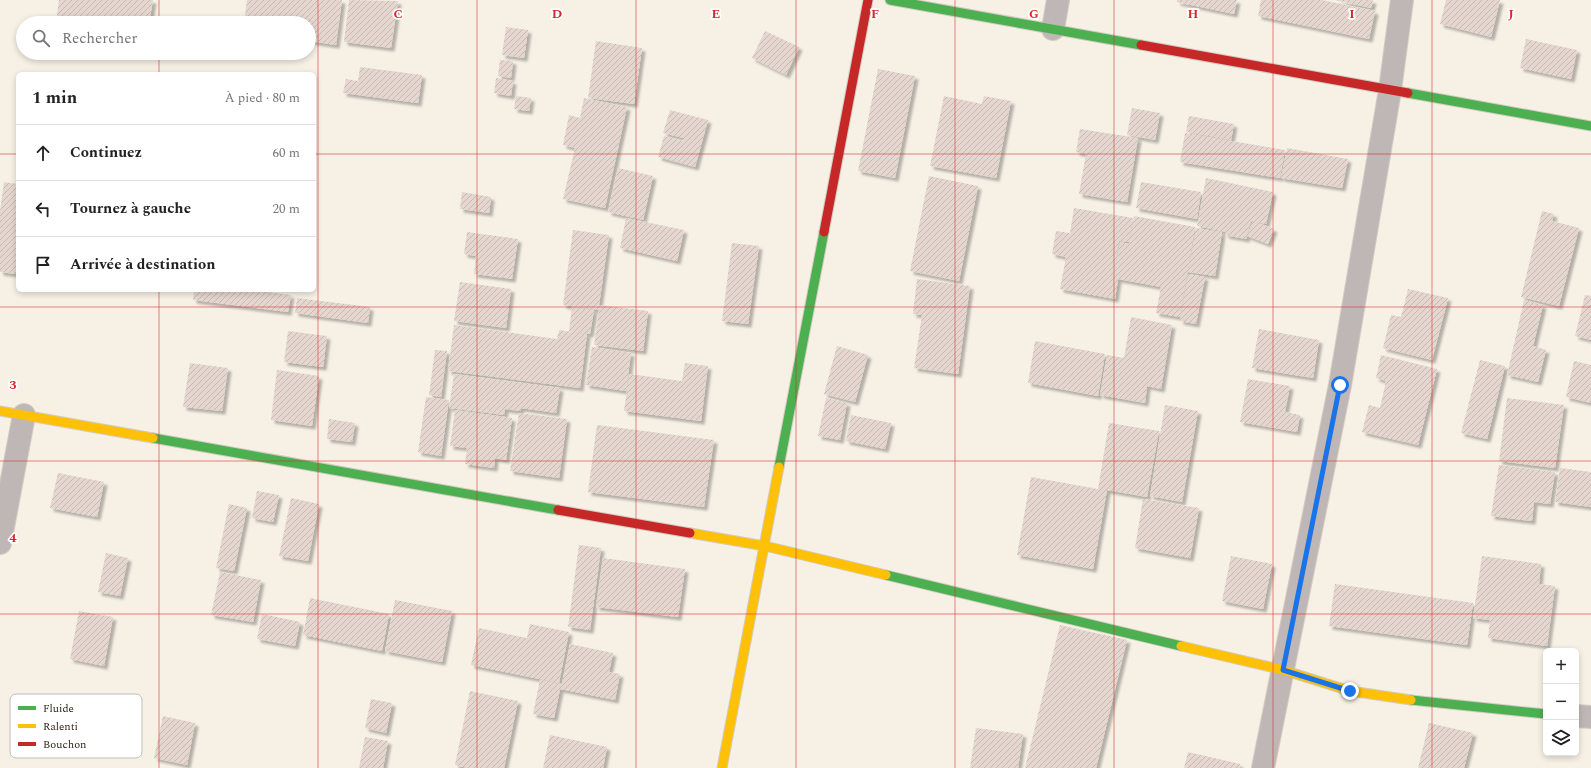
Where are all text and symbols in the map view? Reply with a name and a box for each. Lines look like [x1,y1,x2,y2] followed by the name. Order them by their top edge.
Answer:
[393,4,403,24] text: C
[552,4,562,24] text: D
[712,4,721,24] text: E
[871,4,879,24] text: F
[1029,4,1039,24] text: G
[1188,4,1199,24] text: H
[1349,4,1355,24] text: I
[1508,4,1514,24] text: J
[16,16,316,60] search box
[30,27,52,49] icon: search
[62,27,137,50] text: Rechercher
[32,85,77,111] text: 1 min
[225,88,300,108] text: À pied · 80 m
[70,141,142,164] text: Continuez
[32,142,54,164] icon: ahead
[273,143,300,163] text: 60 m
[70,197,191,220] text: Tournez à gauche
[32,198,54,220] icon: left
[273,199,300,219] text: 20 m
[70,253,216,276] text: Arrivée à destination
[32,254,54,276] icon: arrive
[9,375,17,395] text: 3
[1331,376,1349,394] route start
[9,528,17,548] text: 4
[1543,648,1579,756] map controls
[1543,648,1579,684] button: +
[1341,682,1359,700] route end
[1543,684,1579,720] button: −
[10,694,142,758] legend
[43,700,74,717] text: Fluide
[43,718,78,735] text: Ralenti
[1543,720,1579,756] button: layers
[43,736,86,753] text: Bouchon

